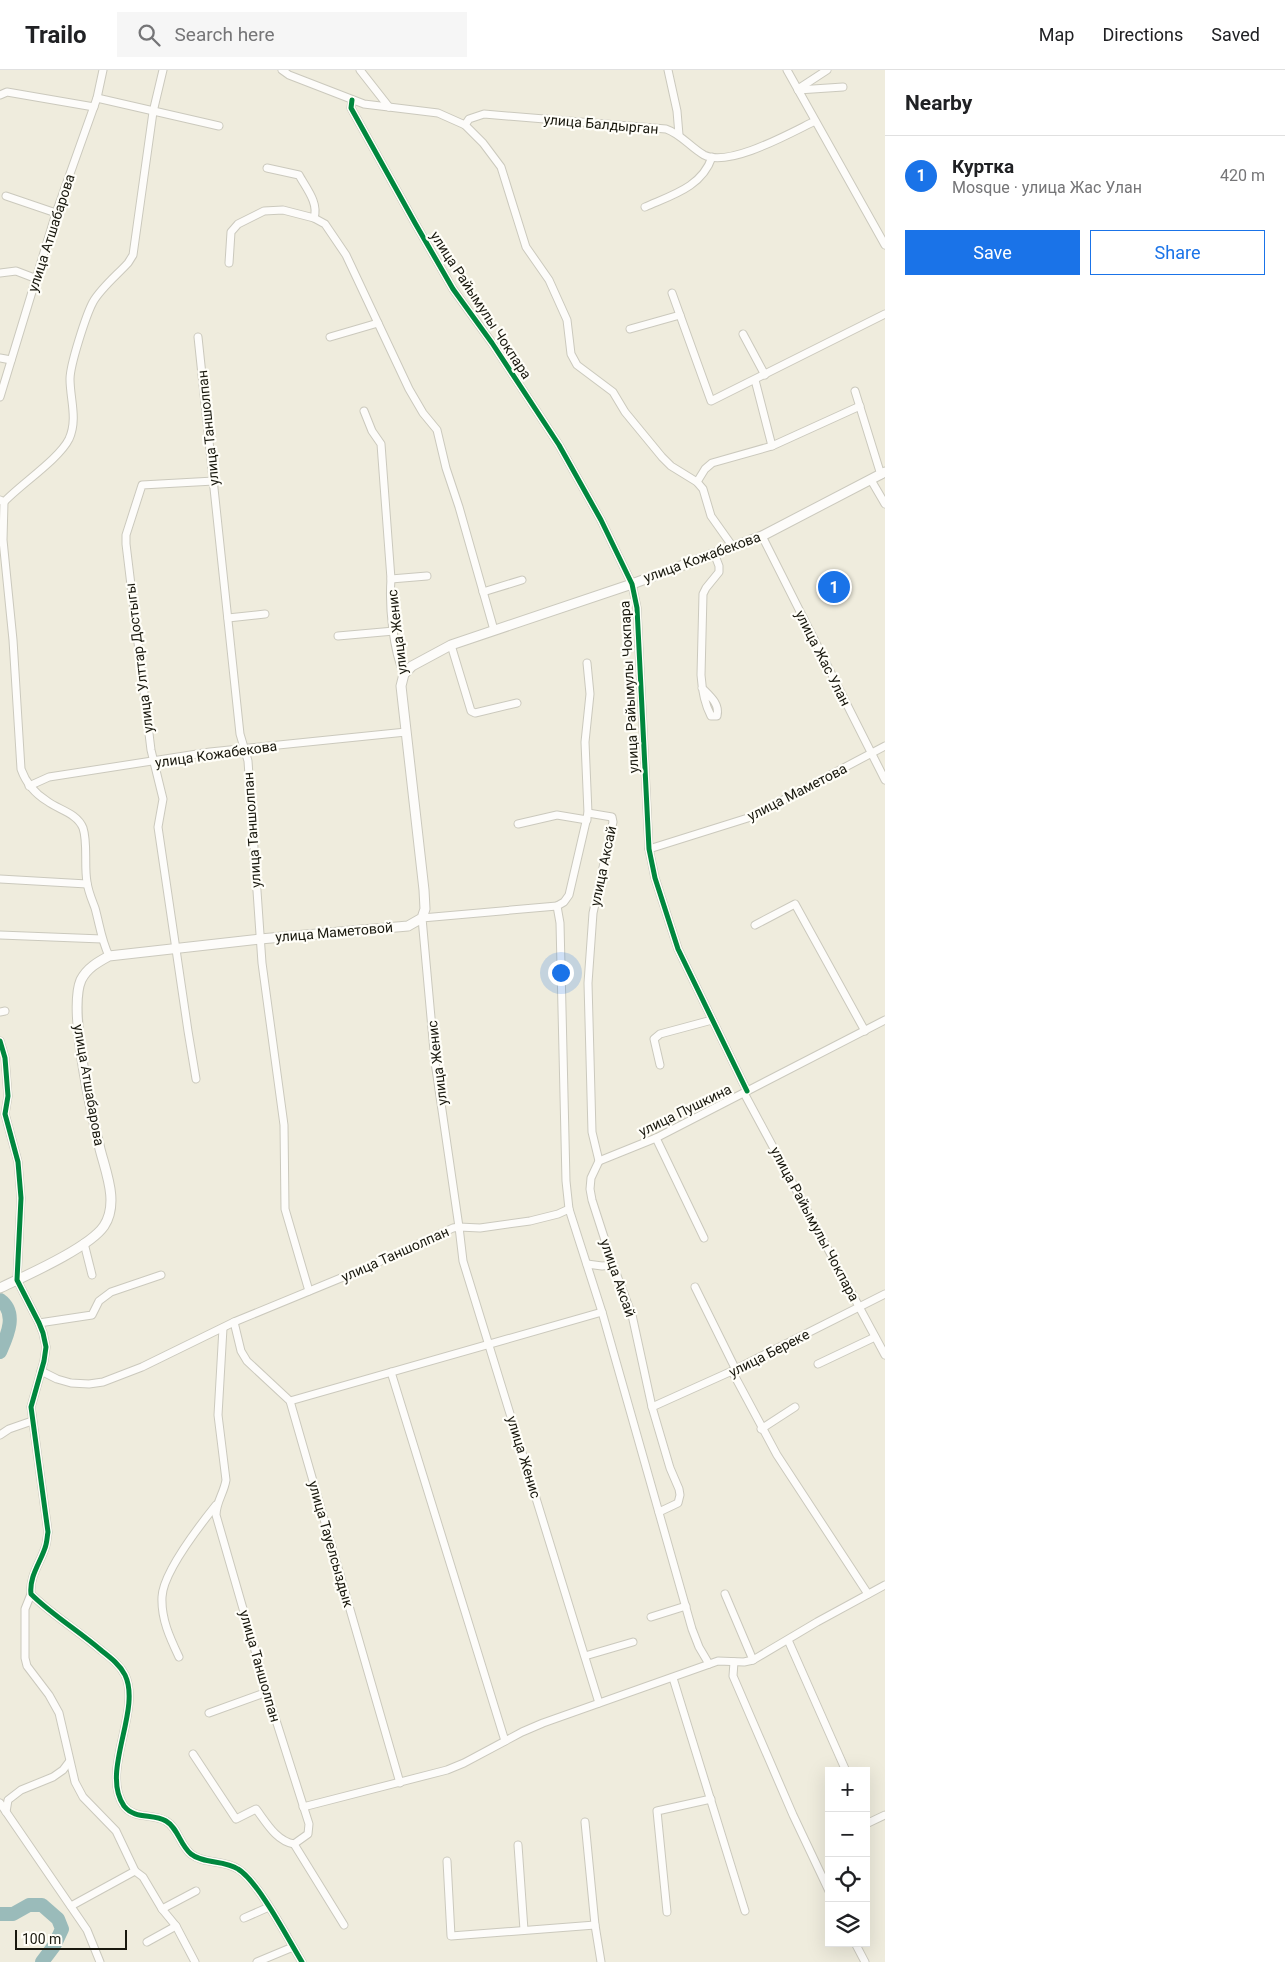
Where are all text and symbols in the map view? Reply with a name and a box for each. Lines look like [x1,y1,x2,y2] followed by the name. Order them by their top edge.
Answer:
[117,12,467,57] search box
[25,21,87,49] text: Trailo
[135,21,163,49] icon: search
[175,23,275,46] text: Search here
[1039,24,1074,45] text: Map
[1102,24,1183,45] text: Directions
[1211,24,1260,45] text: Saved
[905,91,972,115] text: Nearby
[543,111,659,137] street label: улица Балдырган
[952,155,1014,178] text: Куртка
[916,166,926,185] text: 1
[1220,166,1265,185] text: 420 m
[24,172,78,294] street label: улица Атшабарова
[952,178,1142,197] text: Mosque · улица Жас Улан
[427,228,535,382] street label: улица Райымулы Чокпара
[905,230,1080,275] button: Save
[1090,230,1265,275] button: Share
[194,369,222,487] street label: улица Таншолпан
[641,528,763,586] street label: улица Кожабекова
[818,568,850,606] pin: 1
[122,582,156,734] street label: улица Улттар Достыгы
[384,589,410,675] street label: улица Женис
[616,600,642,774] street label: улица Райымулы Чокпара
[792,608,854,708] street label: улица Жас Улан
[154,738,278,770] street label: улица Кожабекова
[745,760,849,824] street label: улица Маметова
[240,772,264,888] street label: улица Таншолпан
[587,824,619,908] street label: улица Аксай
[275,919,393,945] street label: улица Маметовой
[548,960,574,986] your location
[424,1020,450,1106] street label: улица Женис
[70,1023,108,1147] street label: улица Атшабарова
[636,1081,734,1139] street label: улица Пушкина
[767,1144,863,1304] street label: улица Райымулы Чокпара
[339,1223,451,1285] street label: улица Таншолпан
[597,1237,639,1319] street label: улица Аксай
[726,1326,812,1380] street label: улица Береке
[504,1414,544,1500] street label: улица Женис
[305,1479,357,1610] street label: улица Тауелсыздык
[236,1608,284,1724] street label: улица Таншолпан
[825,1767,870,1947] map controls
[825,1767,870,1812] button: +
[825,1812,870,1857] button: −
[825,1857,870,1902] button: locate
[825,1902,870,1947] button: layers
[15,1927,128,1950] scale bar
[22,1931,61,1947] text: 100 m

